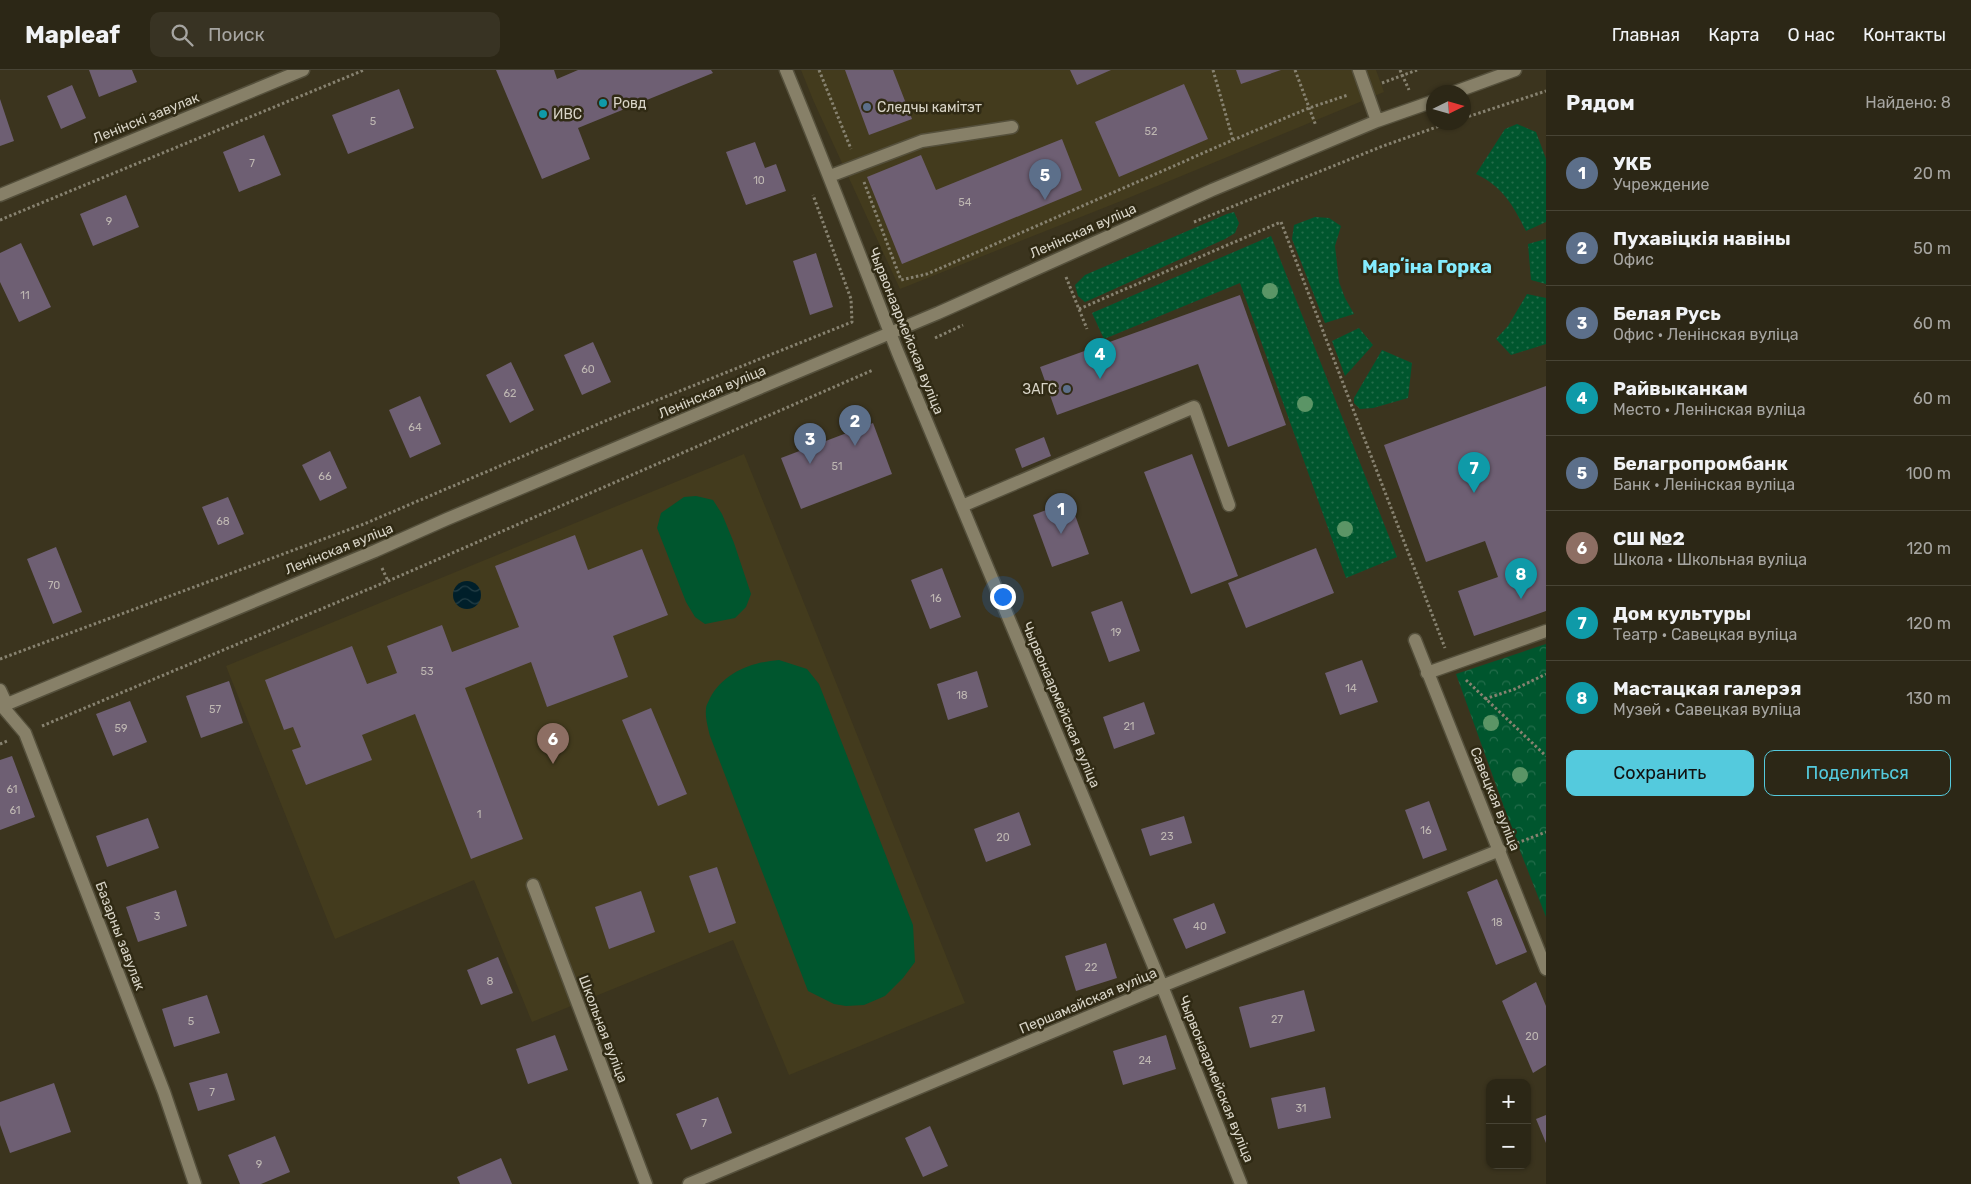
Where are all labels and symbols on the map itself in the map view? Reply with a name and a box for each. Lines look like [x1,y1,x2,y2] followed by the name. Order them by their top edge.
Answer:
[1426,85,1471,130] north arrow
[90,89,202,147] street label: Ленінскі завулак
[613,95,646,112] place label: Ровд
[597,97,609,109] marker: Ровд
[877,99,982,116] place label: Следчы камітэт
[861,101,873,113] marker: Следчы камітэт
[553,106,582,123] place label: ИВС
[537,108,549,120] marker: ИВС
[370,115,377,128] house number: 5
[1145,125,1158,138] house number: 52
[249,157,255,170] house number: 7
[1029,159,1061,200] pin: 5
[753,174,765,187] house number: 10
[958,196,972,209] house number: 54
[1027,200,1139,262] street label: Ленінская вуліца
[106,215,112,228] house number: 9
[865,245,947,417] street label: Чырвонаармейская вуліца
[1362,255,1492,278] district label: Марʼіна Горка
[20,289,30,302] house number: 11
[1084,338,1116,379] pin: 4
[656,362,768,422] street label: Ленінская вуліца
[581,363,595,376] house number: 60
[1022,381,1057,398] place label: ЗАГС
[1061,383,1073,395] marker: ЗАГС
[503,387,517,400] house number: 62
[839,405,871,446] pin: 2
[408,421,422,434] house number: 64
[794,423,826,464] pin: 3
[1458,452,1490,493] pin: 7
[831,460,843,473] house number: 51
[318,470,332,483] house number: 66
[1045,493,1077,534] pin: 1
[216,515,230,528] house number: 68
[282,520,396,578] street label: Ленінская вуліца
[1505,558,1537,599] pin: 8
[48,579,60,592] house number: 70
[990,584,1016,610] your location
[930,592,942,605] house number: 16
[1018,620,1104,790] street label: Чырвонаармейская вуліца
[1110,626,1122,639] house number: 19
[420,665,434,678] house number: 53
[1345,682,1357,695] house number: 14
[956,689,968,702] house number: 18
[209,703,221,716] house number: 57
[1123,720,1135,733] house number: 21
[114,722,128,735] house number: 59
[537,723,569,764] pin: 6
[1466,745,1524,853] street label: Савецкая вуліца
[6,783,18,796] house number: 61
[9,804,21,817] house number: 61
[477,808,481,821] house number: 1
[1420,824,1432,837] house number: 16
[1160,830,1174,843] house number: 23
[996,831,1010,844] house number: 20
[91,879,149,993] street label: Базарны завулак
[154,910,161,923] house number: 3
[1491,916,1503,929] house number: 18
[1193,920,1207,933] house number: 40
[1085,961,1097,974] house number: 22
[1017,964,1159,1038] street label: Першамайская вуліца
[575,973,631,1085] street label: Школьная вуліца
[487,975,494,988] house number: 8
[1175,993,1257,1165] street label: Чырвонаармейская вуліца
[1271,1013,1283,1026] house number: 27
[188,1015,195,1028] house number: 5
[1525,1030,1539,1043] house number: 20
[1138,1054,1152,1067] house number: 24
[209,1086,215,1099] house number: 7
[1295,1102,1307,1115] house number: 31
[701,1117,707,1130] house number: 7
[256,1158,262,1171] house number: 9

